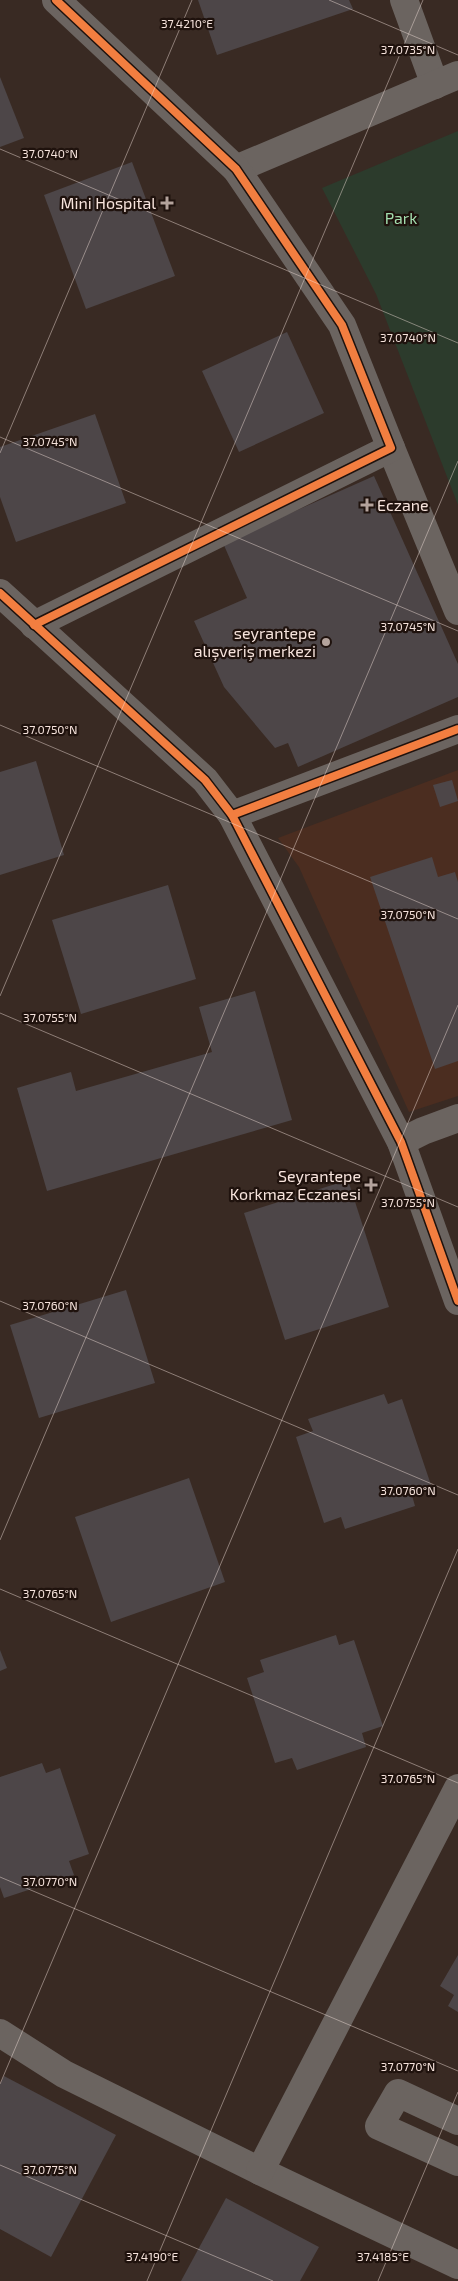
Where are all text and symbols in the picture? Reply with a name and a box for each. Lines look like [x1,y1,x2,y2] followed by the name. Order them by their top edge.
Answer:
[161,16,213,30] text: 37.4210°E
[381,42,435,56] text: 37.0735°N
[22,146,78,160] text: 37.0740°N
[60,193,156,212] place label: Mini Hospital
[160,196,174,210] marker: Mini Hospital
[385,208,417,227] park label: Park
[380,330,436,344] text: 37.0740°N
[22,434,78,448] text: 37.0745°N
[377,495,429,514] place label: Eczane
[361,499,373,511] marker: Eczane
[380,619,436,633] text: 37.0745°N
[194,623,316,661] place label: seyrantepe alışveriş merkezi
[320,636,332,648] marker: seyrantepe alışveriş merkezi
[23,722,77,736] text: 37.0750°N
[381,907,435,921] text: 37.0750°N
[23,1010,77,1024] text: 37.0755°N
[230,1166,361,1203] place label: Seyrantepe Korkmaz Eczanesi
[365,1179,377,1191] marker: Seyrantepe Korkmaz Eczanesi
[381,1195,435,1209] text: 37.0755°N
[22,1298,78,1312] text: 37.0760°N
[380,1483,436,1497] text: 37.0760°N
[23,1586,77,1600] text: 37.0765°N
[381,1771,435,1785] text: 37.0765°N
[23,1874,77,1888] text: 37.0770°N
[381,2059,435,2073] text: 37.0770°N
[23,2162,77,2176] text: 37.0775°N
[126,2249,178,2263] text: 37.4190°E
[357,2249,409,2263] text: 37.4185°E

